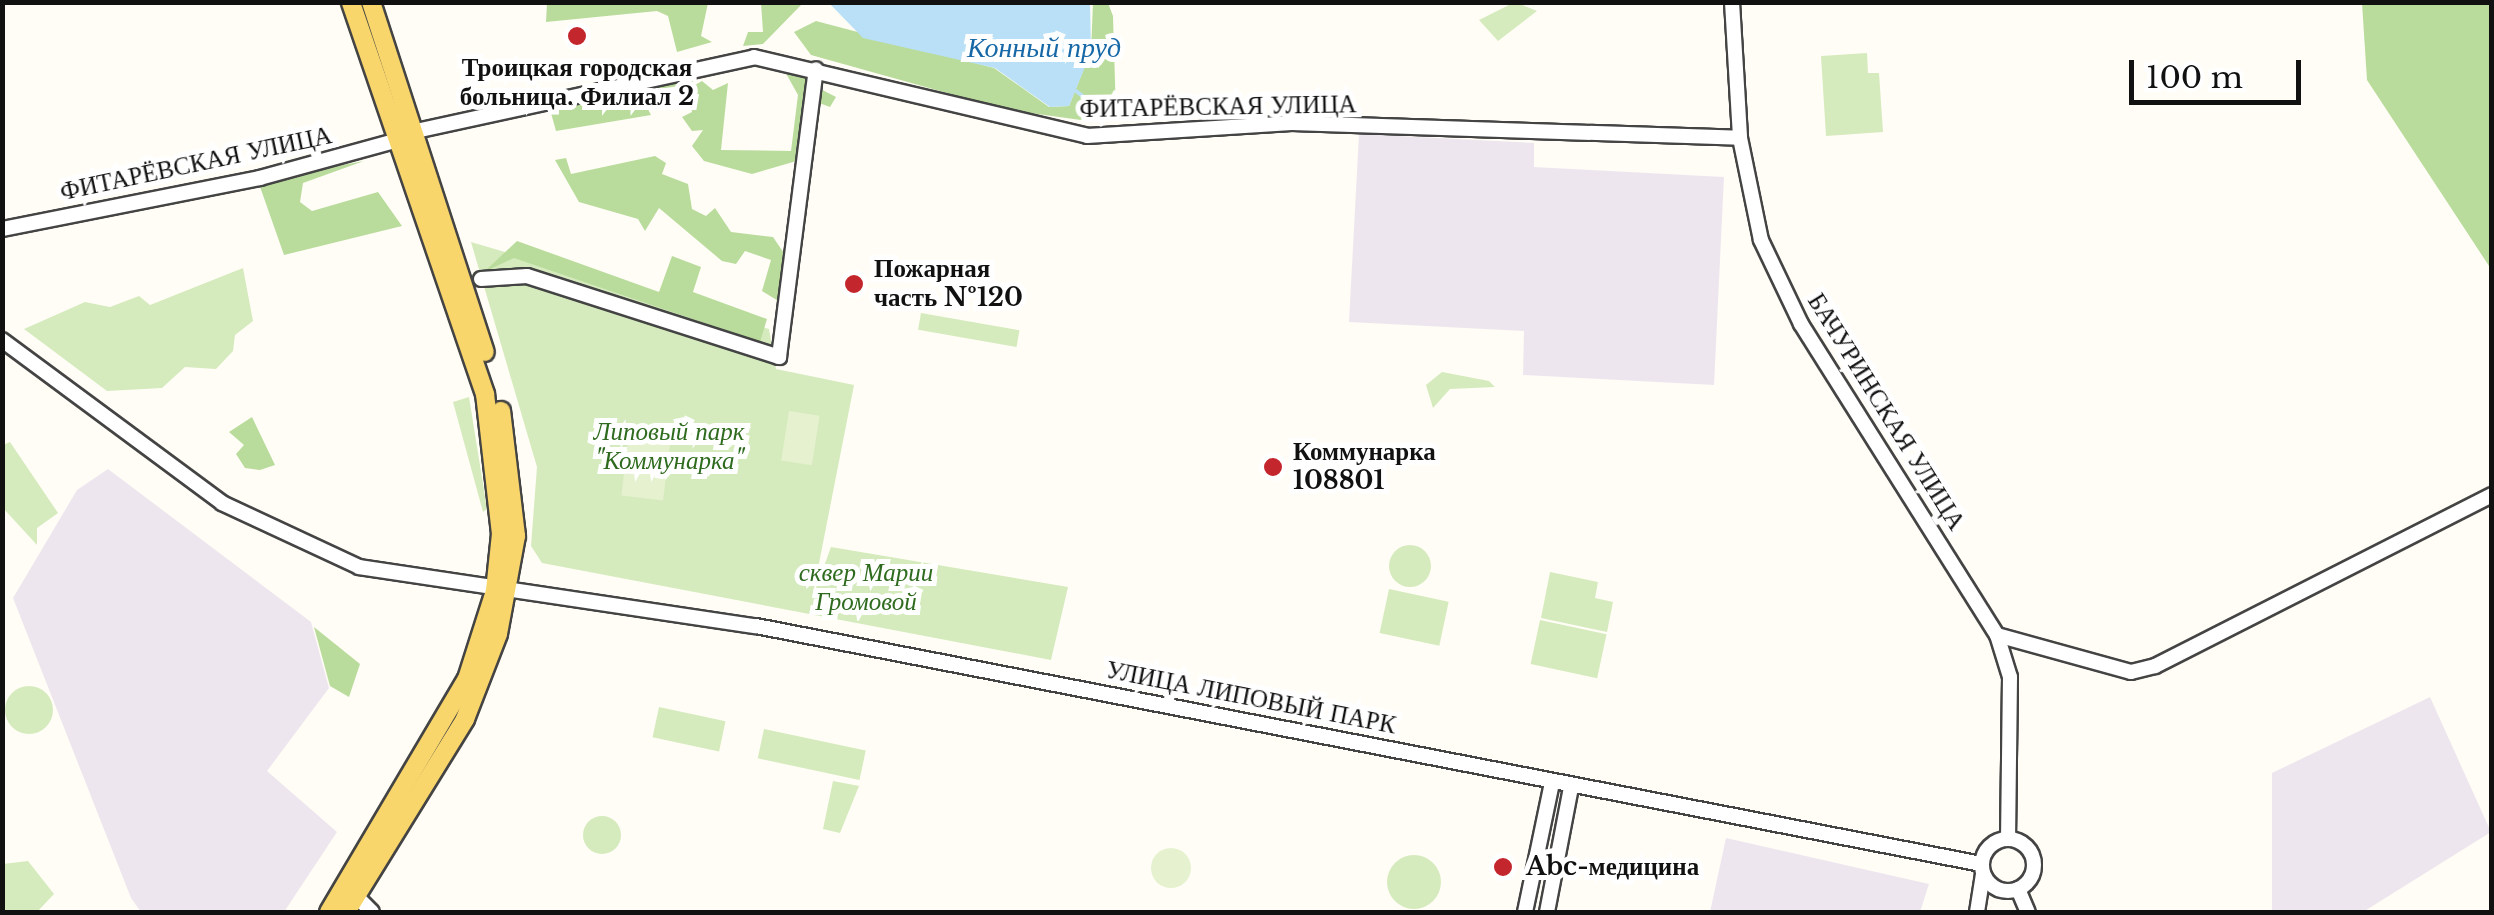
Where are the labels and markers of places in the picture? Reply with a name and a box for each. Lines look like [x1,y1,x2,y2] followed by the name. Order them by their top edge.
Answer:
[564,23,590,49] marker: Троицкая городская больница. Филиал 2
[460,54,694,113] place label: Троицкая городская больница. Филиал 2
[874,255,1023,314] place label: Пожарная часть №120
[843,273,865,295] marker: Пожарная часть №120
[1293,438,1436,497] place label: Коммунарка 108801
[1262,456,1284,478] marker: Коммунарка 108801
[1526,852,1699,882] place label: Abc-медицина
[1490,854,1516,880] marker: Abc-медицина

